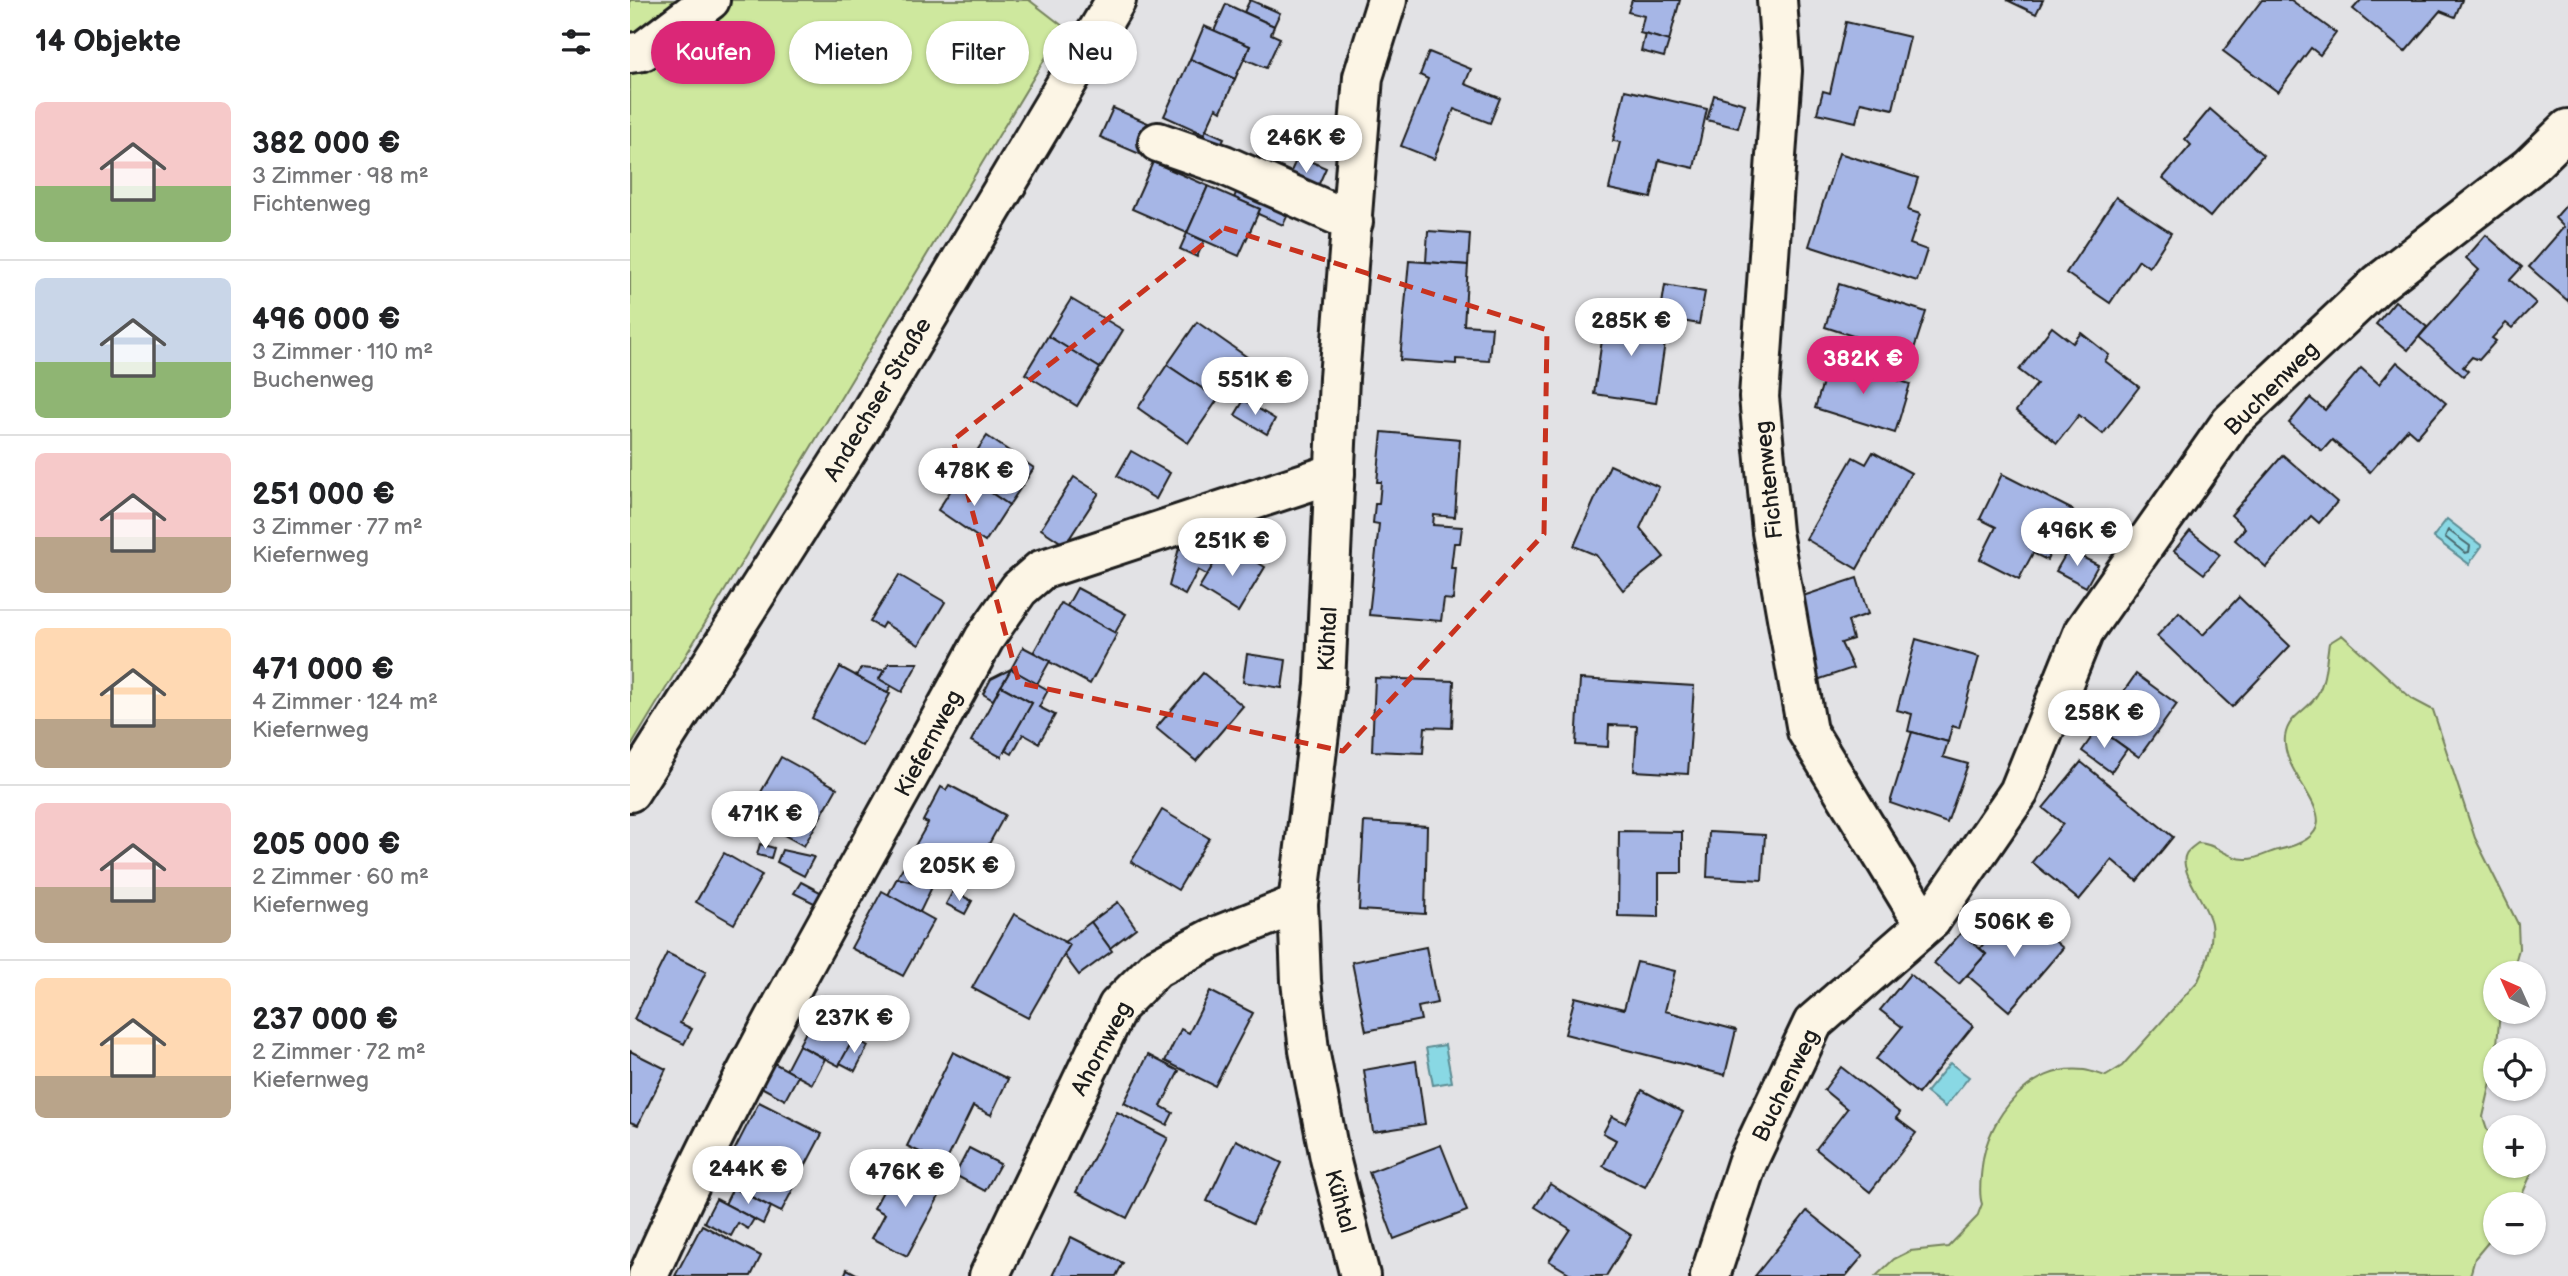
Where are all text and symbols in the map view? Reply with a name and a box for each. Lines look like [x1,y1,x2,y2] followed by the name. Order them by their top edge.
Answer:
[651,21,775,84] chip: Kaufen
[789,21,912,84] chip: Mieten
[926,21,1029,84] chip: Filter
[1043,21,1137,84] chip: Neu
[557,23,595,61] icon: filters
[35,24,181,60] text: 14 Objekte
[1249,116,1363,175] pin: 246K €
[1266,124,1346,152] text: 246K €
[252,126,400,162] text: 382 000 €
[91,130,175,214] icon: home
[252,162,429,190] text: 3 Zimmer · 98 m²
[252,190,371,218] text: Fichtenweg
[1574,298,1688,358] pin: 285K €
[252,302,400,338] text: 496 000 €
[91,306,175,390] icon: home
[1591,307,1671,335] text: 285K €
[818,313,938,487] street label: Andechser Straße
[1806,336,1920,396] pin: 382K €
[2219,336,2325,442] street label: Buchenweg
[252,338,433,366] text: 3 Zimmer · 110 m²
[1823,345,1903,373] text: 382K €
[1198,358,1312,417] pin: 551K €
[252,366,374,394] text: Buchenweg
[1217,366,1293,394] text: 551K €
[1749,419,1789,541] street label: Fichtenweg
[917,448,1031,508] pin: 478K €
[934,457,1014,485] text: 478K €
[252,477,395,513] text: 251 000 €
[91,481,175,565] icon: home
[2020,508,2134,568] pin: 496K €
[252,513,423,541] text: 3 Zimmer · 77 m²
[2037,517,2117,545] text: 496K €
[1175,518,1289,578] pin: 251K €
[1194,527,1270,555] text: 251K €
[252,541,369,569] text: Kiefernweg
[1312,606,1344,672] street label: Kühtal
[252,652,394,688] text: 471 000 €
[91,656,175,740] icon: home
[889,685,969,802] street label: Kiefernweg
[252,688,438,716] text: 4 Zimmer · 124 m²
[2047,690,2161,750] pin: 258K €
[2064,699,2144,727] text: 258K €
[252,716,369,744] text: Kiefernweg
[708,792,822,851] pin: 471K €
[727,800,803,828] text: 471K €
[252,827,400,863] text: 205 000 €
[91,831,175,915] icon: home
[902,844,1016,903] pin: 205K €
[919,852,999,880] text: 205K €
[252,863,429,891] text: 2 Zimmer · 60 m²
[252,891,369,919] text: Kiefernweg
[1957,900,2071,959] pin: 506K €
[1974,908,2054,936] text: 506K €
[2483,961,2546,1024] north arrow
[2483,961,2546,1255] map controls
[797,996,911,1055] pin: 237K €
[1065,996,1138,1101] street label: Ahornweg
[252,1002,398,1038] text: 237 000 €
[815,1004,893,1032] text: 237K €
[91,1006,175,1090] icon: home
[1747,1024,1825,1146] street label: Buchenweg
[252,1038,426,1066] text: 2 Zimmer · 72 m²
[2483,1038,2546,1101] button: locate
[252,1066,369,1094] text: Kiefernweg
[2483,1115,2546,1178] button: +
[691,1146,805,1206] pin: 244K €
[848,1150,962,1209] pin: 476K €
[708,1155,788,1183] text: 244K €
[865,1158,945,1186] text: 476K €
[1318,1166,1362,1236] street label: Kühtal
[2483,1192,2546,1255] button: −

